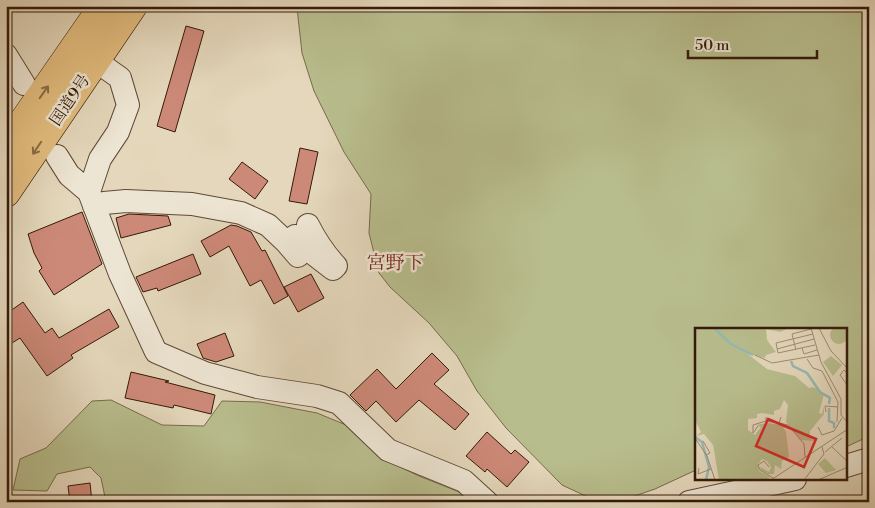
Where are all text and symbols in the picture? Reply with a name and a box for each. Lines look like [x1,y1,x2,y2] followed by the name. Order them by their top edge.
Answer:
[688,28,816,60] scale bar
[695,36,729,55] text: 50 m
[46,70,94,130] street label: 国道9号
[39,85,49,99] one-way arrow
[32,141,42,155] one-way arrow
[366,251,424,275] district label: 宮野下
[695,328,848,480] inset map

